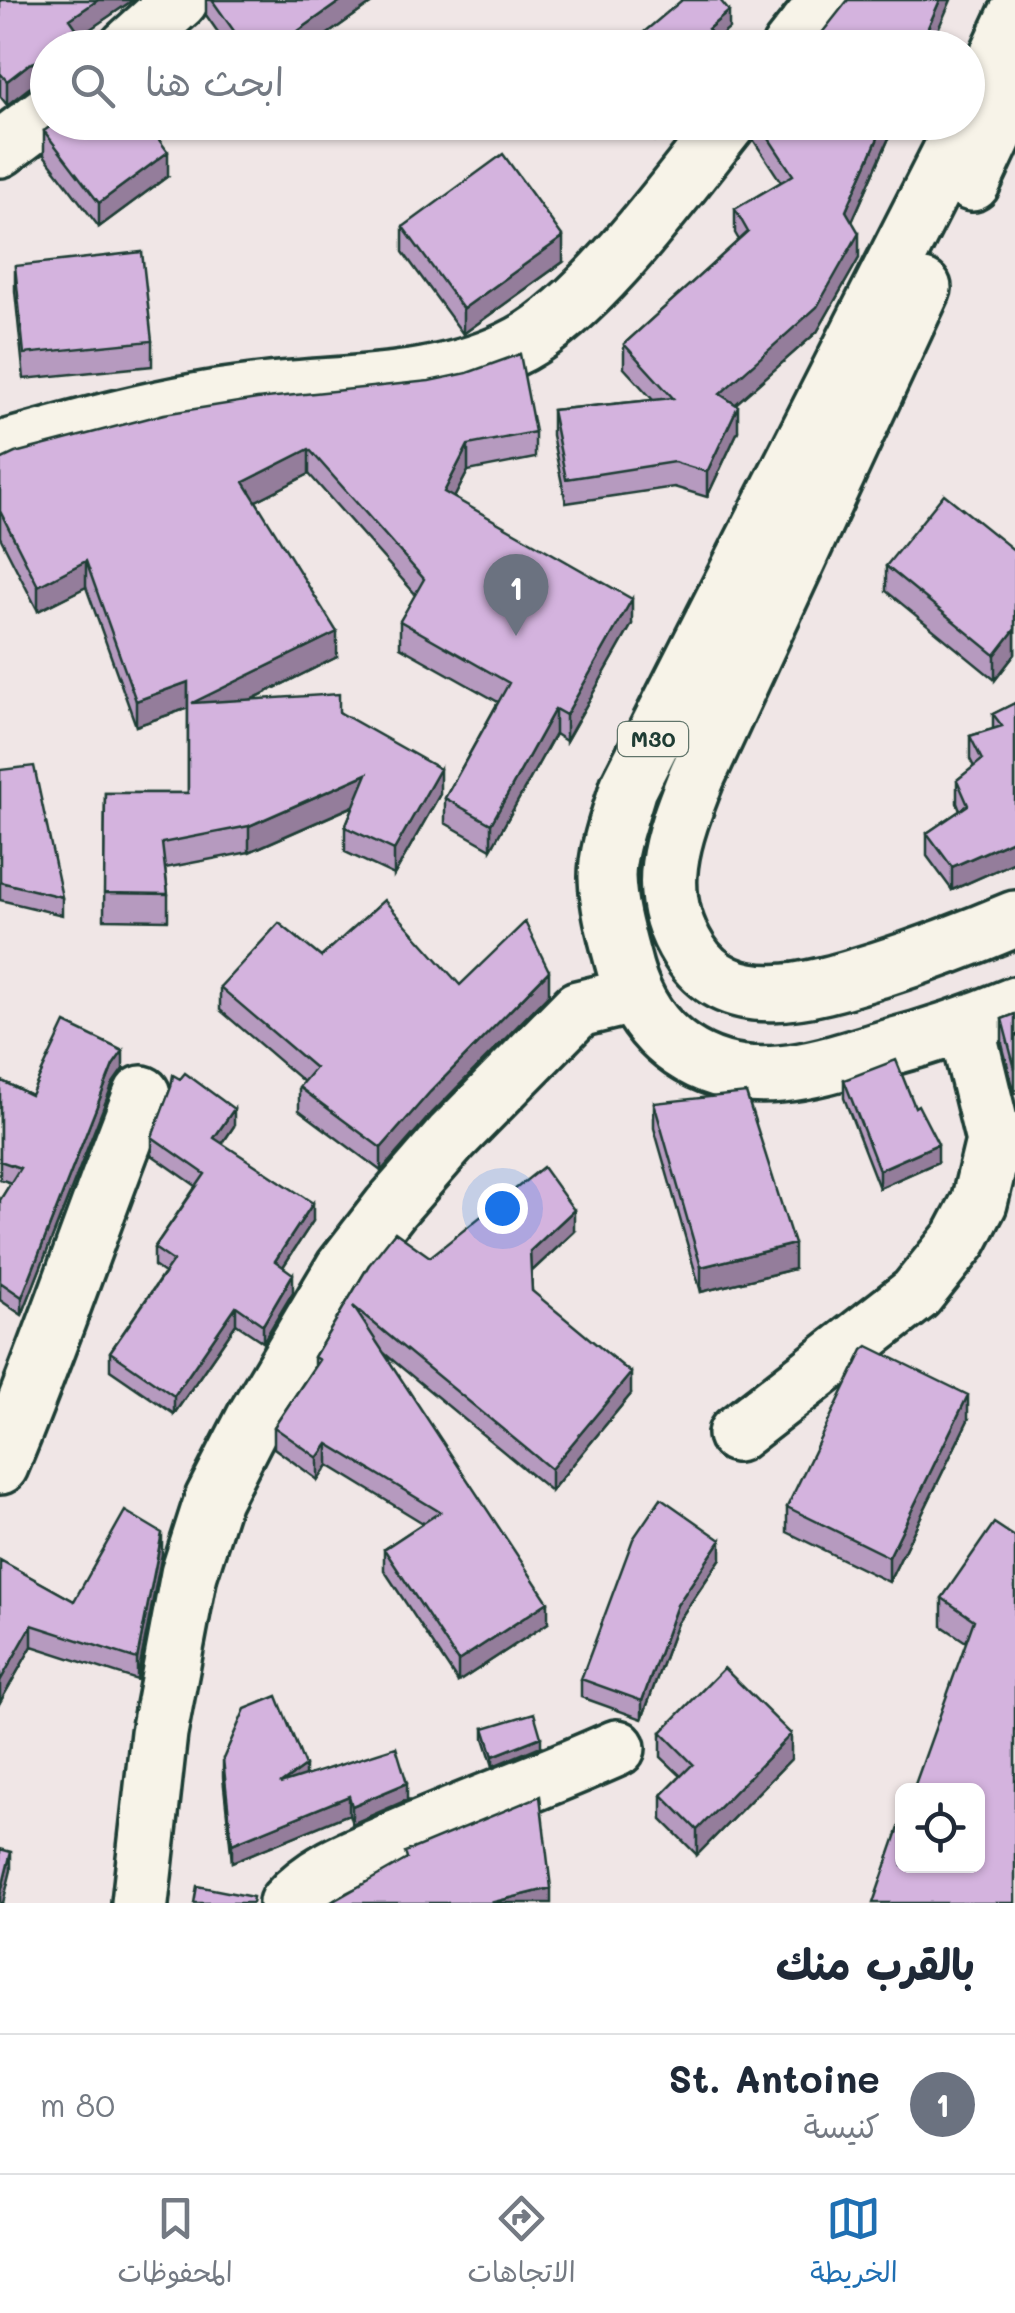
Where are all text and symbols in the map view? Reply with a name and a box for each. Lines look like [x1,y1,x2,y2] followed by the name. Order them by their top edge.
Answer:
[30,30,985,140] search box
[145,56,284,106] text: ابحث هنا
[65,58,120,113] icon: search
[484,554,548,636] pin: 1
[618,722,688,756] road number: M30
[477,1183,528,1234] your location
[895,1783,985,1873] map controls
[895,1783,985,1873] button: locate
[776,1936,975,1991] text: بالقرب منك
[668,2053,880,2103] text: St. Antoine
[40,2083,115,2125] text: 80 m
[935,2083,950,2125] text: 1
[804,2104,880,2146] text: كنيسة
[117,2191,233,2297] tab: المحفوظات
[467,2191,576,2297] tab: الاتجاهات
[810,2191,898,2297] tab: الخريطة

